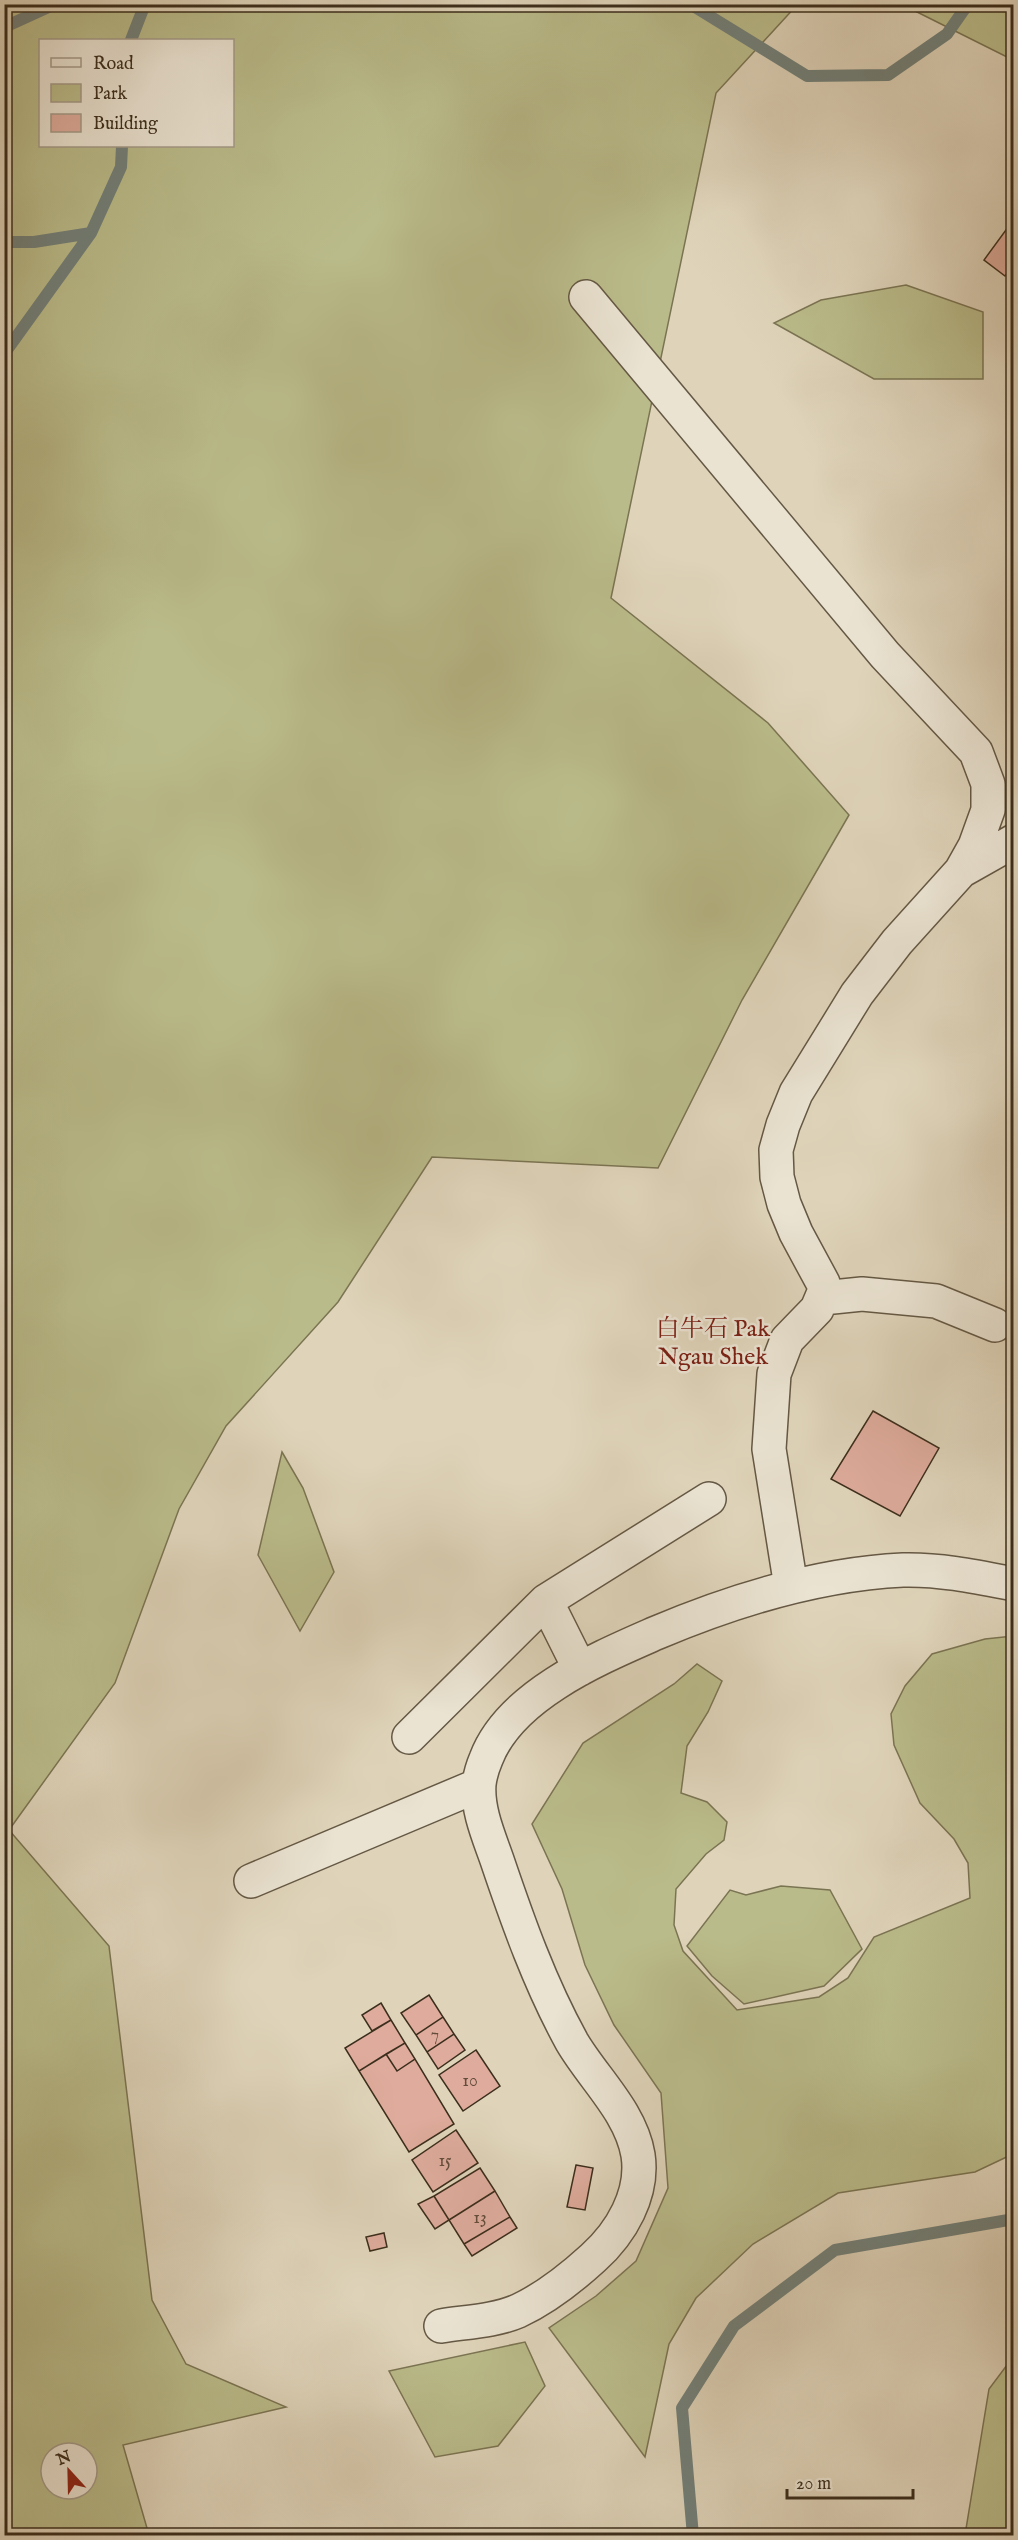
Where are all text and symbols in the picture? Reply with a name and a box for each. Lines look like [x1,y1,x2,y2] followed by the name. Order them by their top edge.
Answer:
[39,39,234,147] legend
[93,53,134,76] text: Road
[93,83,128,106] text: Park
[93,113,158,136] text: Building
[656,1314,770,1373] district label: 白牛石 Pak Ngau Shek
[431,2024,439,2047] house number: 7
[462,2070,478,2093] house number: 10
[438,2150,452,2173] house number: 15
[473,2207,487,2230] house number: 13
[39,2441,99,2501] north arrow
[53,2447,74,2471] text: N
[787,2462,913,2500] scale bar
[796,2473,831,2496] text: 20 m

